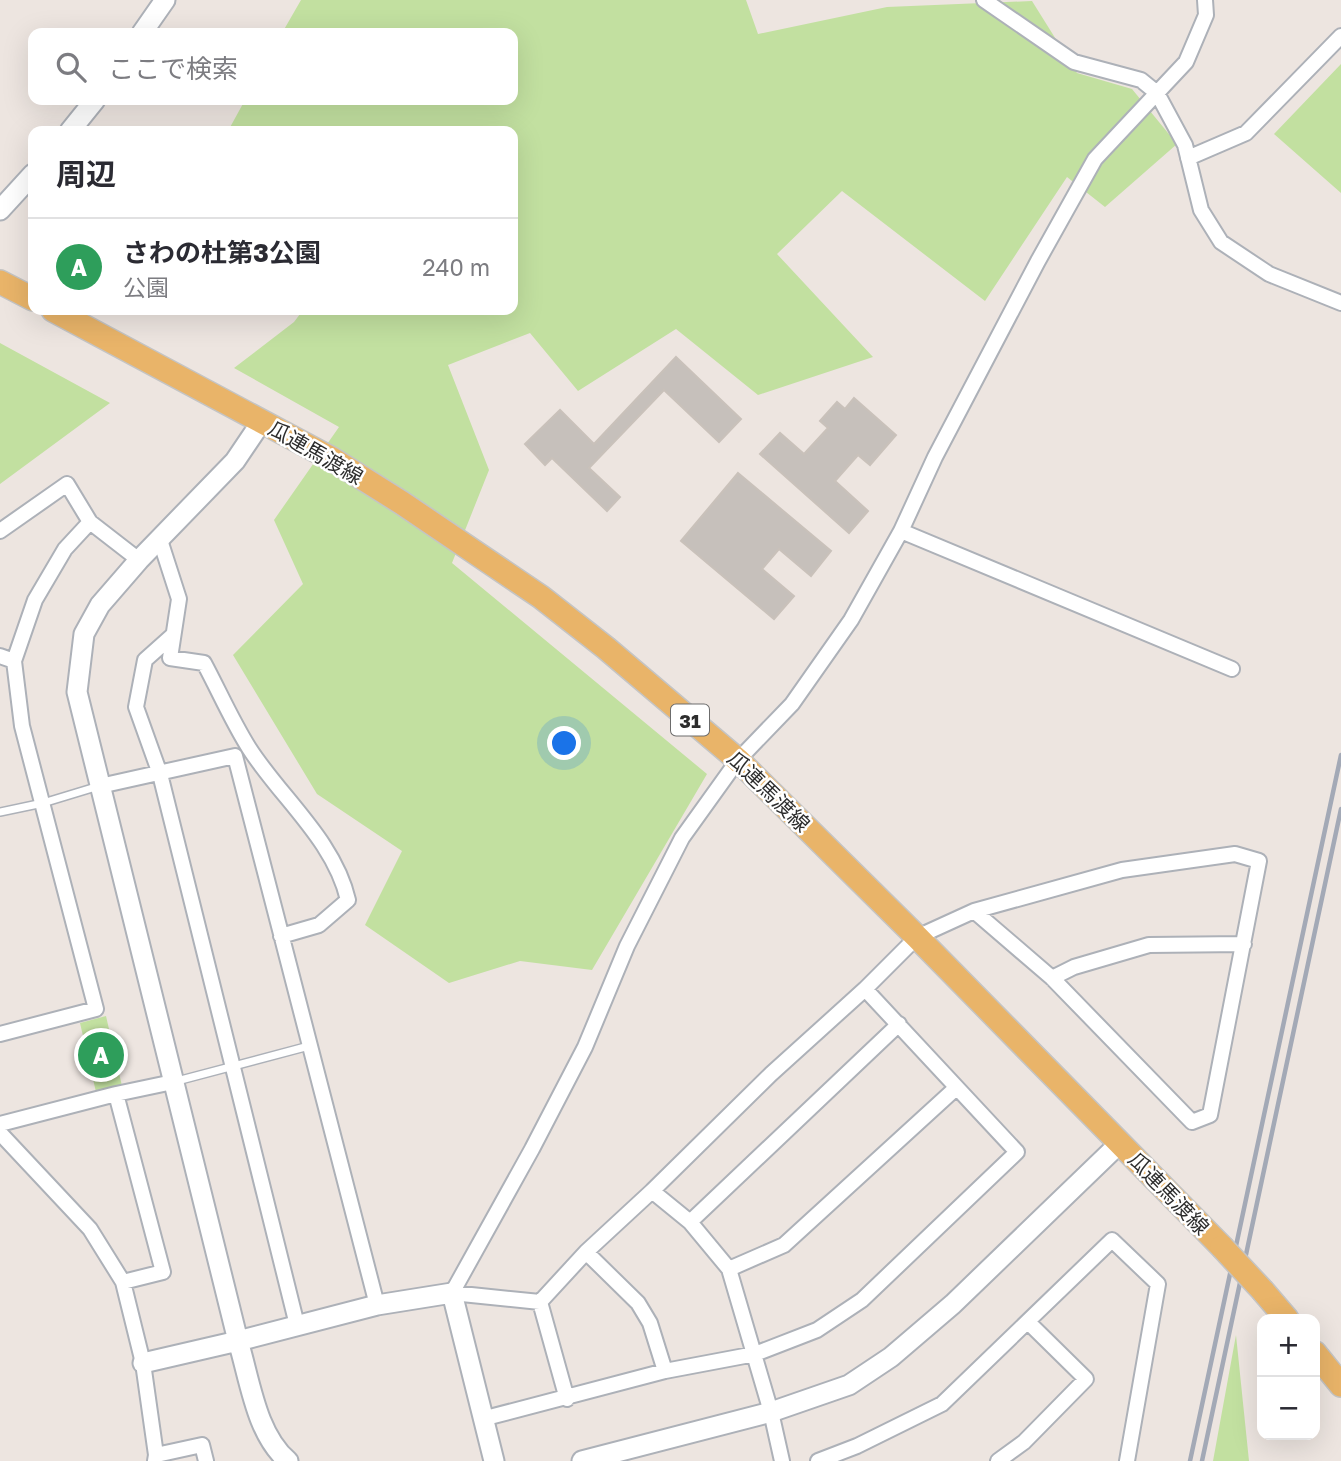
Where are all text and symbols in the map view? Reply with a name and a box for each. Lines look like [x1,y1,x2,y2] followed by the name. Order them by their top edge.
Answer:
[28,28,518,105] search box
[52,48,90,86] icon: search
[108,53,238,84] text: ここで検索
[56,156,116,192] text: 周辺
[123,237,321,268] text: さわの杜第3公園
[71,253,87,281] text: A
[422,253,490,281] text: 240 m
[123,273,169,301] text: 公園
[264,414,368,490] street label: 瓜連馬渡線
[671,705,709,736] road number: 31
[547,726,581,760] your location
[722,745,816,837] street label: 瓜連馬渡線
[78,1029,124,1081] pin: A
[1123,1146,1215,1240] street label: 瓜連馬渡線
[1257,1314,1320,1440] map controls
[1257,1314,1320,1377] button: +
[1257,1377,1320,1440] button: −

